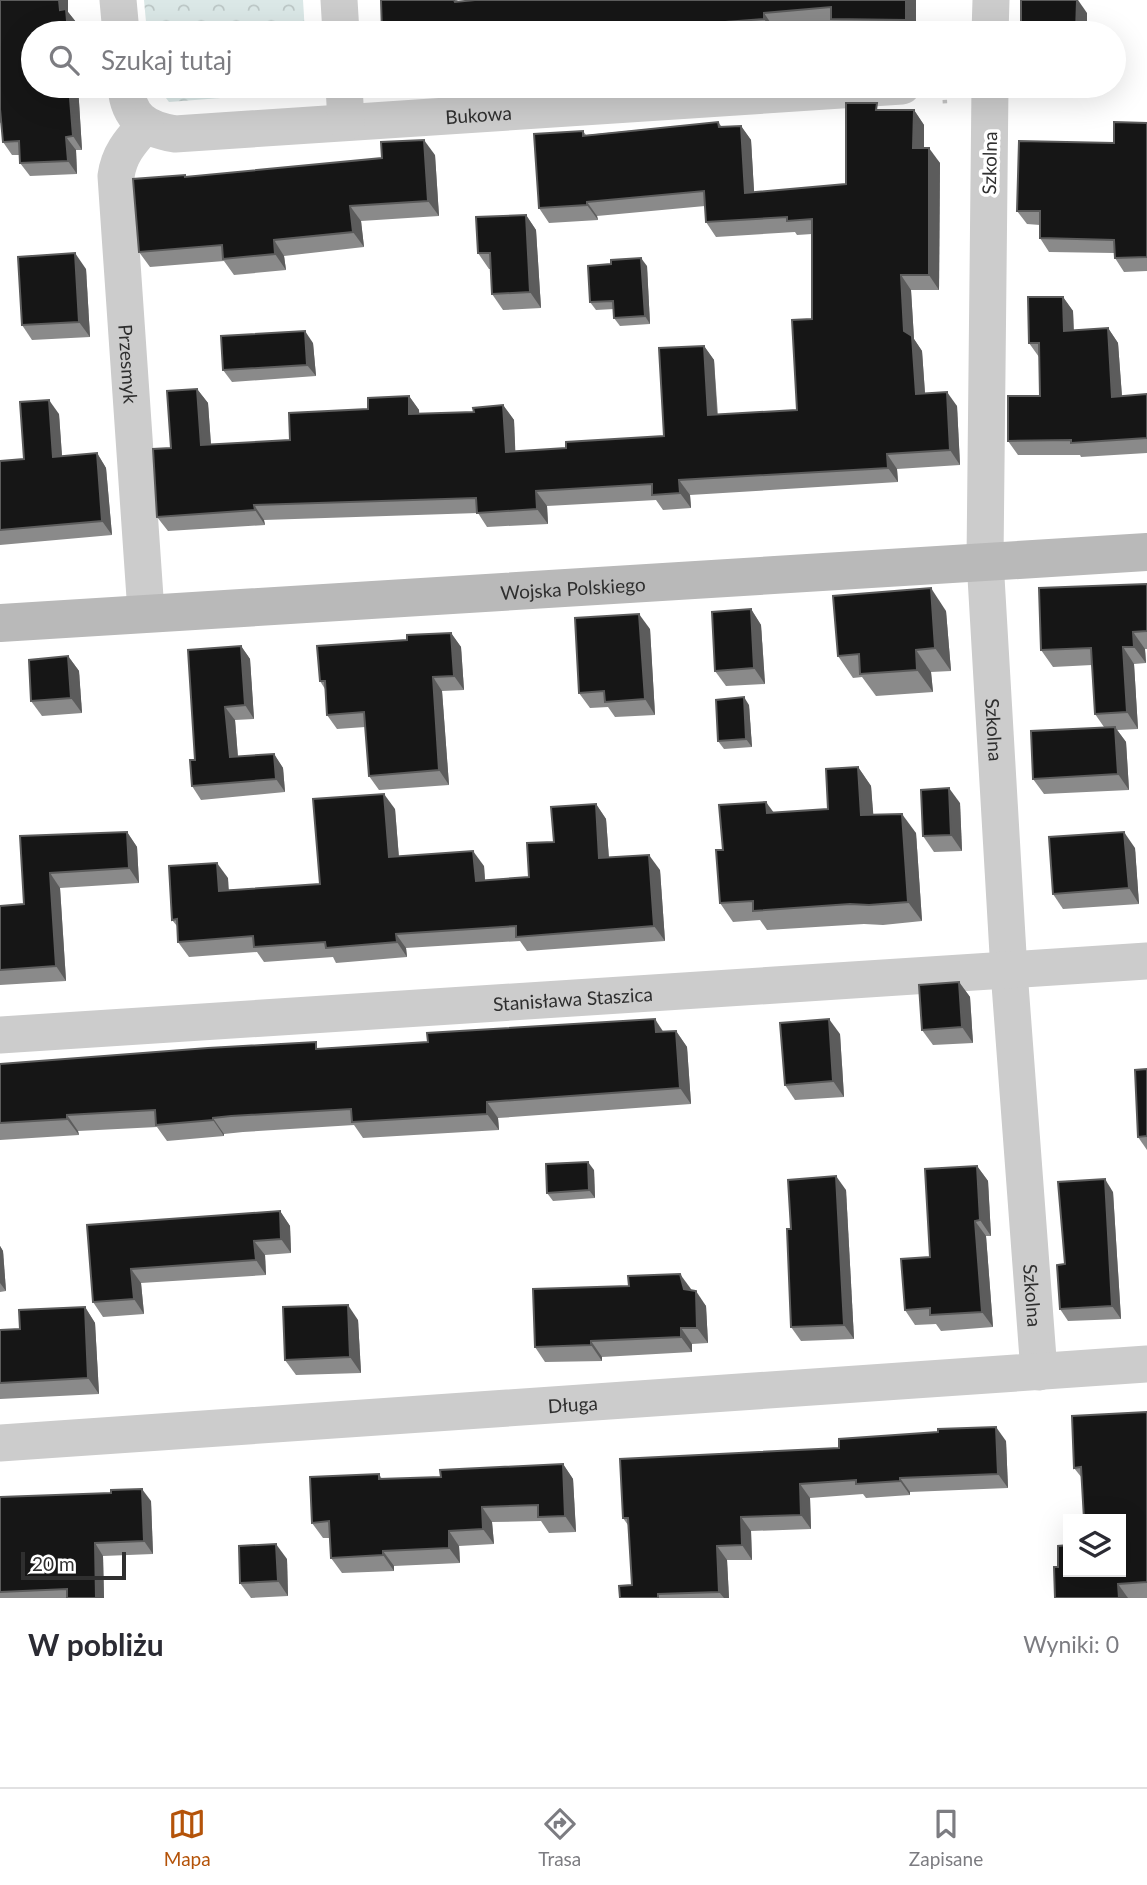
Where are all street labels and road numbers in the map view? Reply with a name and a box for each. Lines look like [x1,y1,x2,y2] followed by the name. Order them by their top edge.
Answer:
[444,100,512,128] street label: Bukowa
[977,131,1001,195] street label: Szkolna
[115,323,143,405] street label: Przesmyk
[500,572,646,604] street label: Wojska Polskiego
[982,698,1008,762] street label: Szkolna
[492,981,653,1015] street label: Stanisława Staszica
[1019,1263,1047,1328] street label: Szkolna
[547,1390,598,1417] street label: Długa

